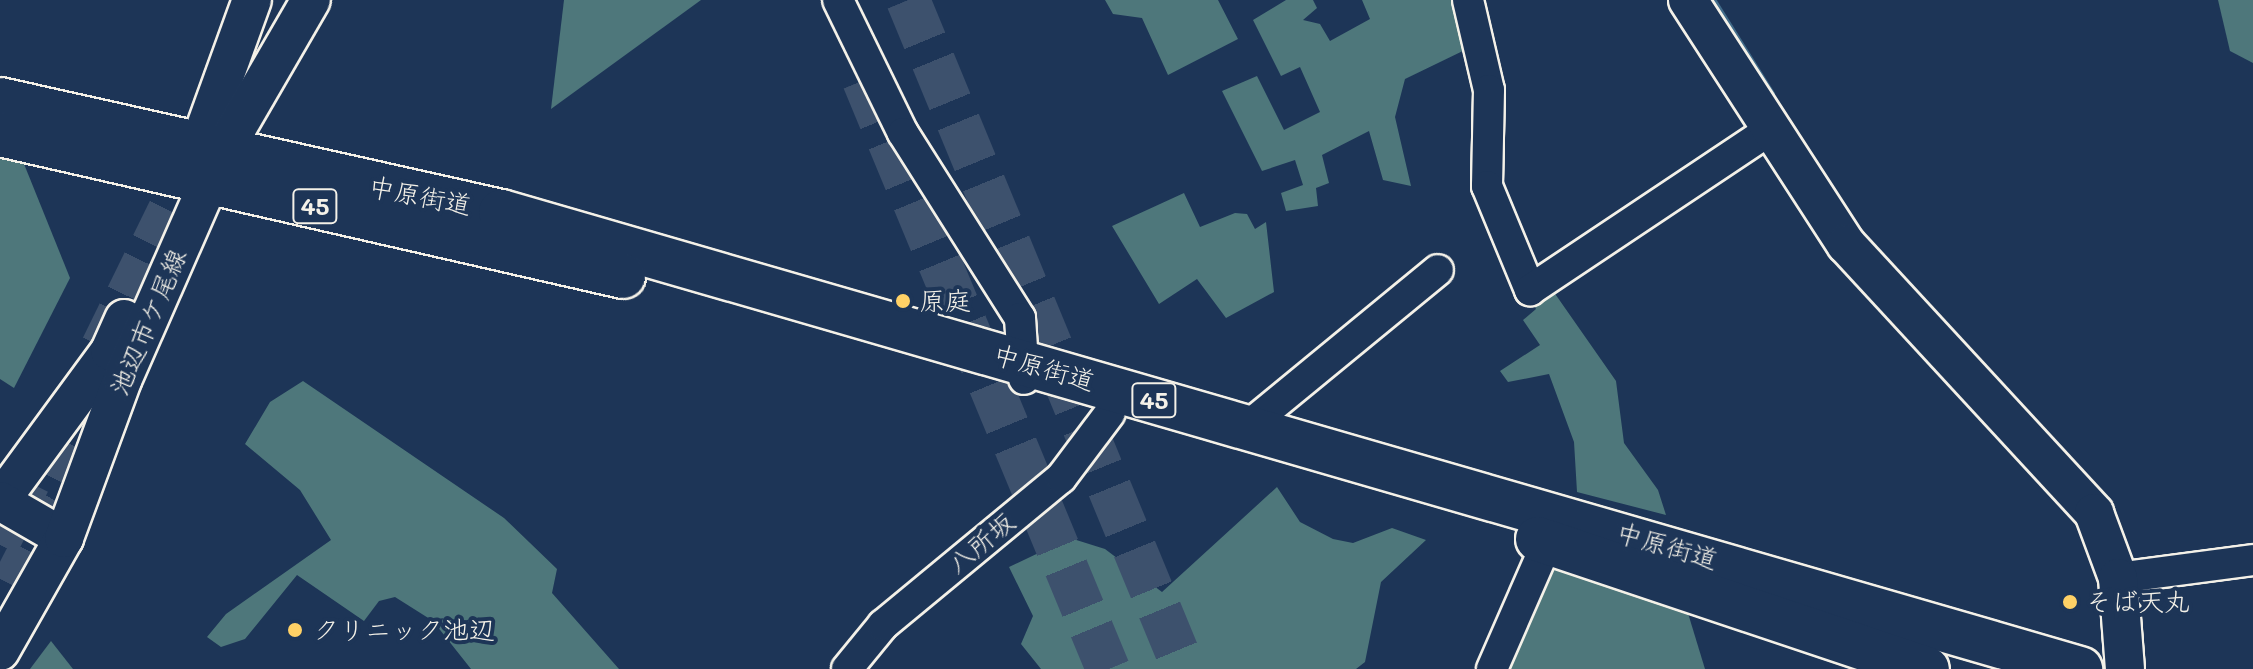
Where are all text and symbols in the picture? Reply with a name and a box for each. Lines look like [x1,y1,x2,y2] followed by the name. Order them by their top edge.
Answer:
[366,171,474,221] street label: 中原街道
[291,186,339,226] road number: 45
[103,244,193,400] street label: 池辺市ケ尾線
[919,285,971,317] place label: 原庭
[894,292,912,310] marker: 原庭
[990,339,1098,397] street label: 中原街道
[1130,380,1178,420] road number: 45
[941,506,1021,580] street label: 八所坂
[1613,517,1721,575] street label: 中原街道
[2086,586,2190,618] place label: そば天丸
[2061,593,2079,611] marker: そば天丸
[313,614,495,646] place label: クリニック池辺
[284,619,306,641] marker: クリニック池辺

